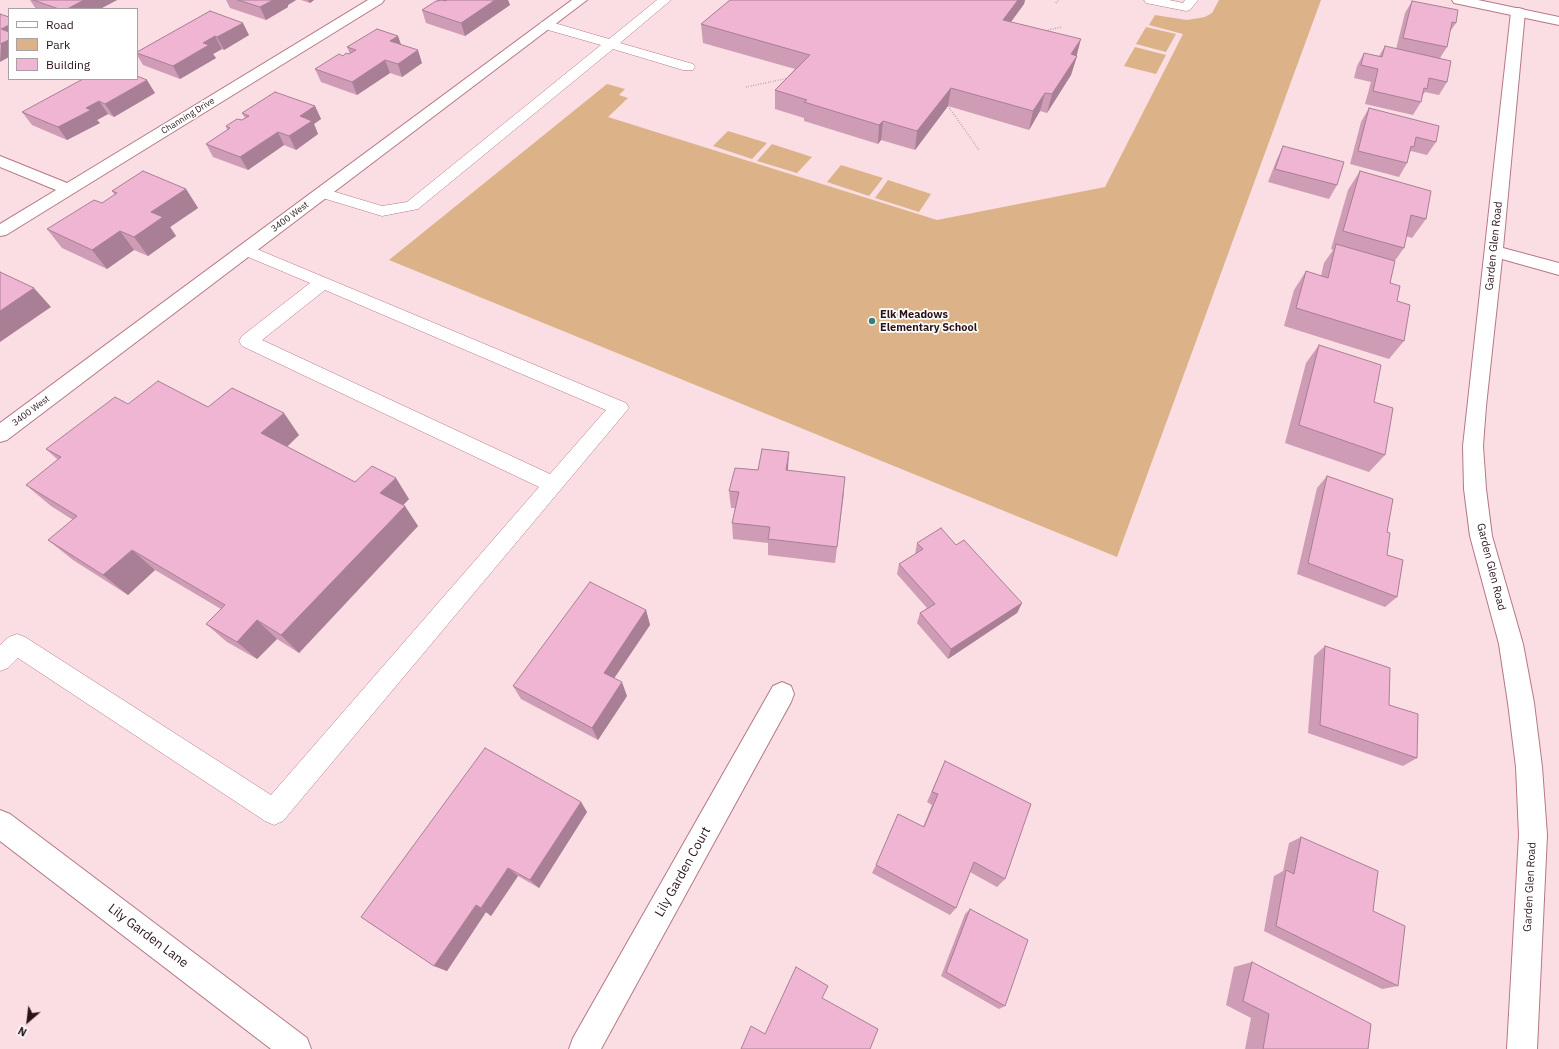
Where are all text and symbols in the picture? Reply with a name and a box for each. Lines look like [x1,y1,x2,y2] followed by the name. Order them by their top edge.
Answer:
[8,8,138,80] legend
[46,17,74,32] text: Road
[46,37,70,52] text: Park
[46,57,90,72] text: Building
[159,95,217,137] street label: Channing Drive
[269,199,311,235] street label: 3400 West
[1483,201,1505,291] street label: Garden Glen Road
[880,308,977,334] place label: Elk Meadows Elementary School
[867,316,877,326] marker: Elk Meadows Elementary School
[10,393,52,429] street label: 3400 West
[1474,522,1508,612] street label: Garden Glen Road
[652,824,714,920] street label: Lily Garden Court
[1521,842,1539,932] street label: Garden Glen Road
[105,901,191,971] street label: Lily Garden Lane
[8,1001,48,1041] north arrow
[16,1024,29,1040] text: N

